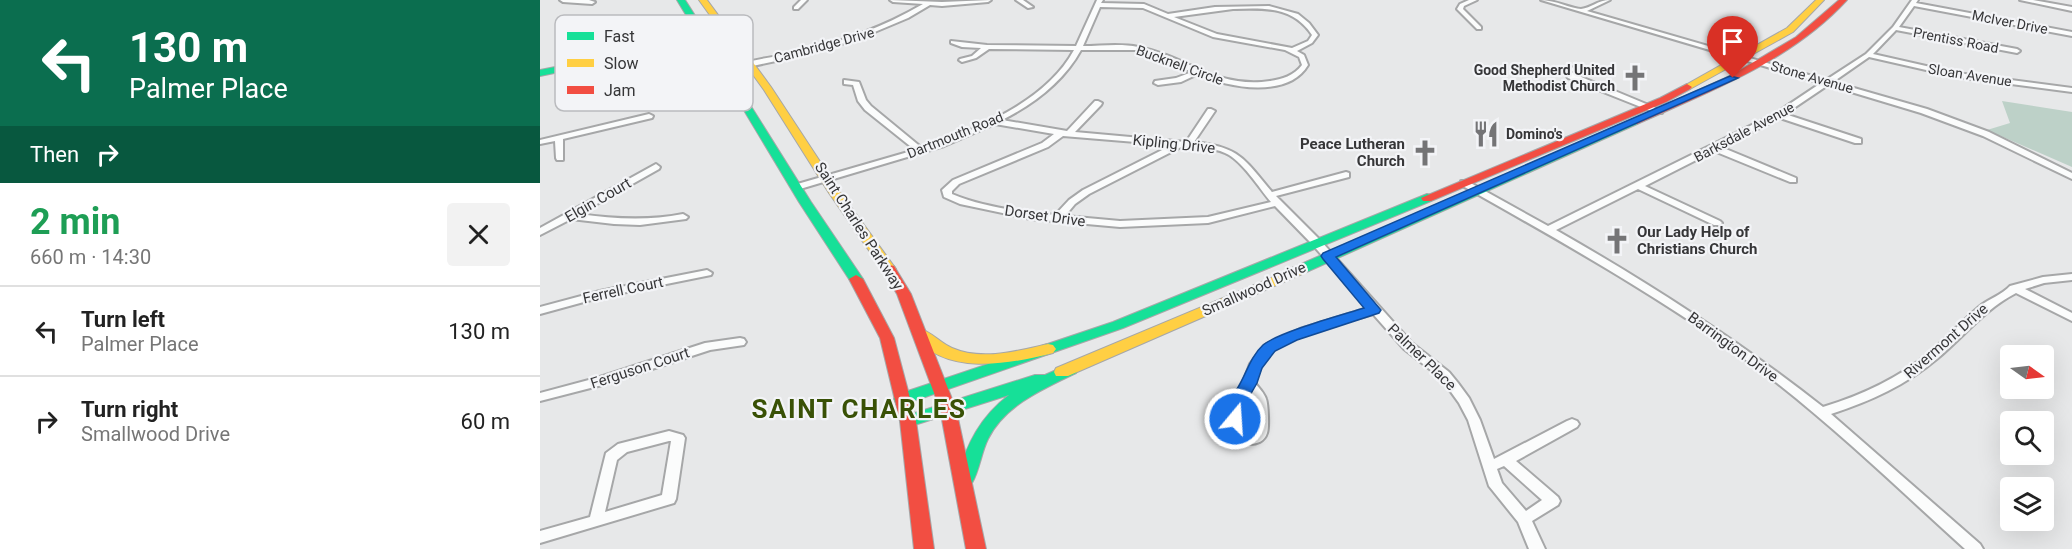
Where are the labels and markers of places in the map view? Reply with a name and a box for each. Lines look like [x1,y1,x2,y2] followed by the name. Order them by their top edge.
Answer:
[1707,16,1758,78] pin
[1474,62,1615,94] place label: Good Shepherd United Methodist Church
[1620,63,1650,93] church icon: Good Shepherd United Methodist Church
[1471,119,1501,149] restaurant icon: Domino's
[1506,126,1563,142] place label: Domino's
[1300,135,1405,170] place label: Peace Lutheran Church
[1410,138,1440,168] church icon: Peace Lutheran Church
[1637,223,1757,258] place label: Our Lady Help of Christians Church
[1602,226,1632,256] church icon: Our Lady Help of Christians Church

